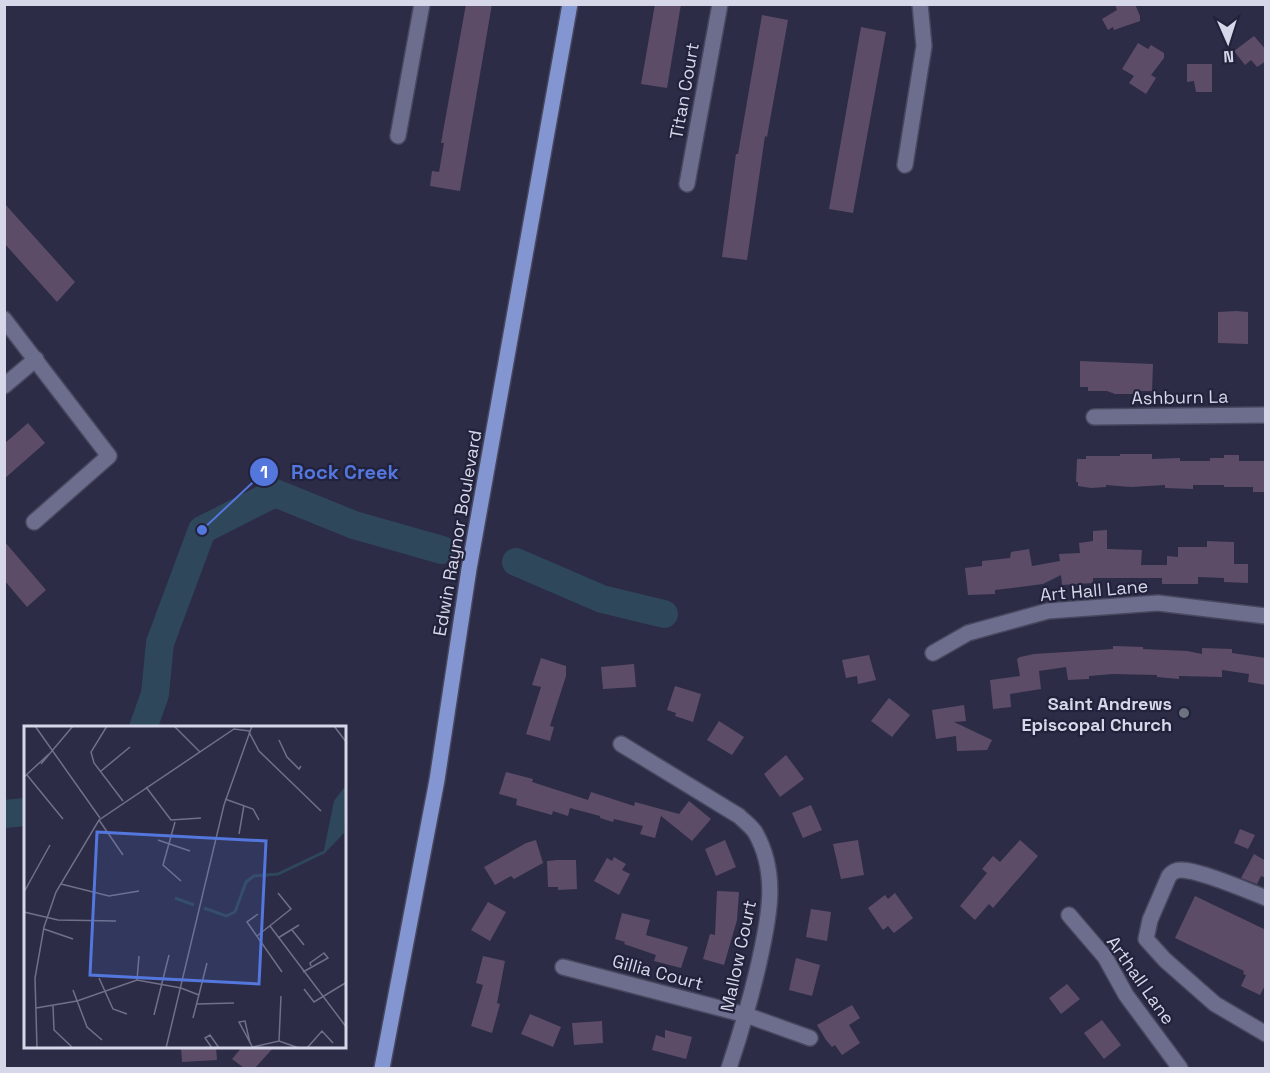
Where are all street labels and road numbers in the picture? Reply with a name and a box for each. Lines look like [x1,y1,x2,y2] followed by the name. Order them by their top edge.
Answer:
[664,41,704,141] street label: Titan Court
[1131,385,1229,409] street label: Ashburn La
[428,428,486,638] street label: Edwin Raynor Boulevard
[1039,574,1149,606] street label: Art Hall Lane
[715,898,761,1014] street label: Mallow Court
[1102,931,1180,1029] street label: Arthall Lane
[610,949,706,995] street label: Gillia Court

